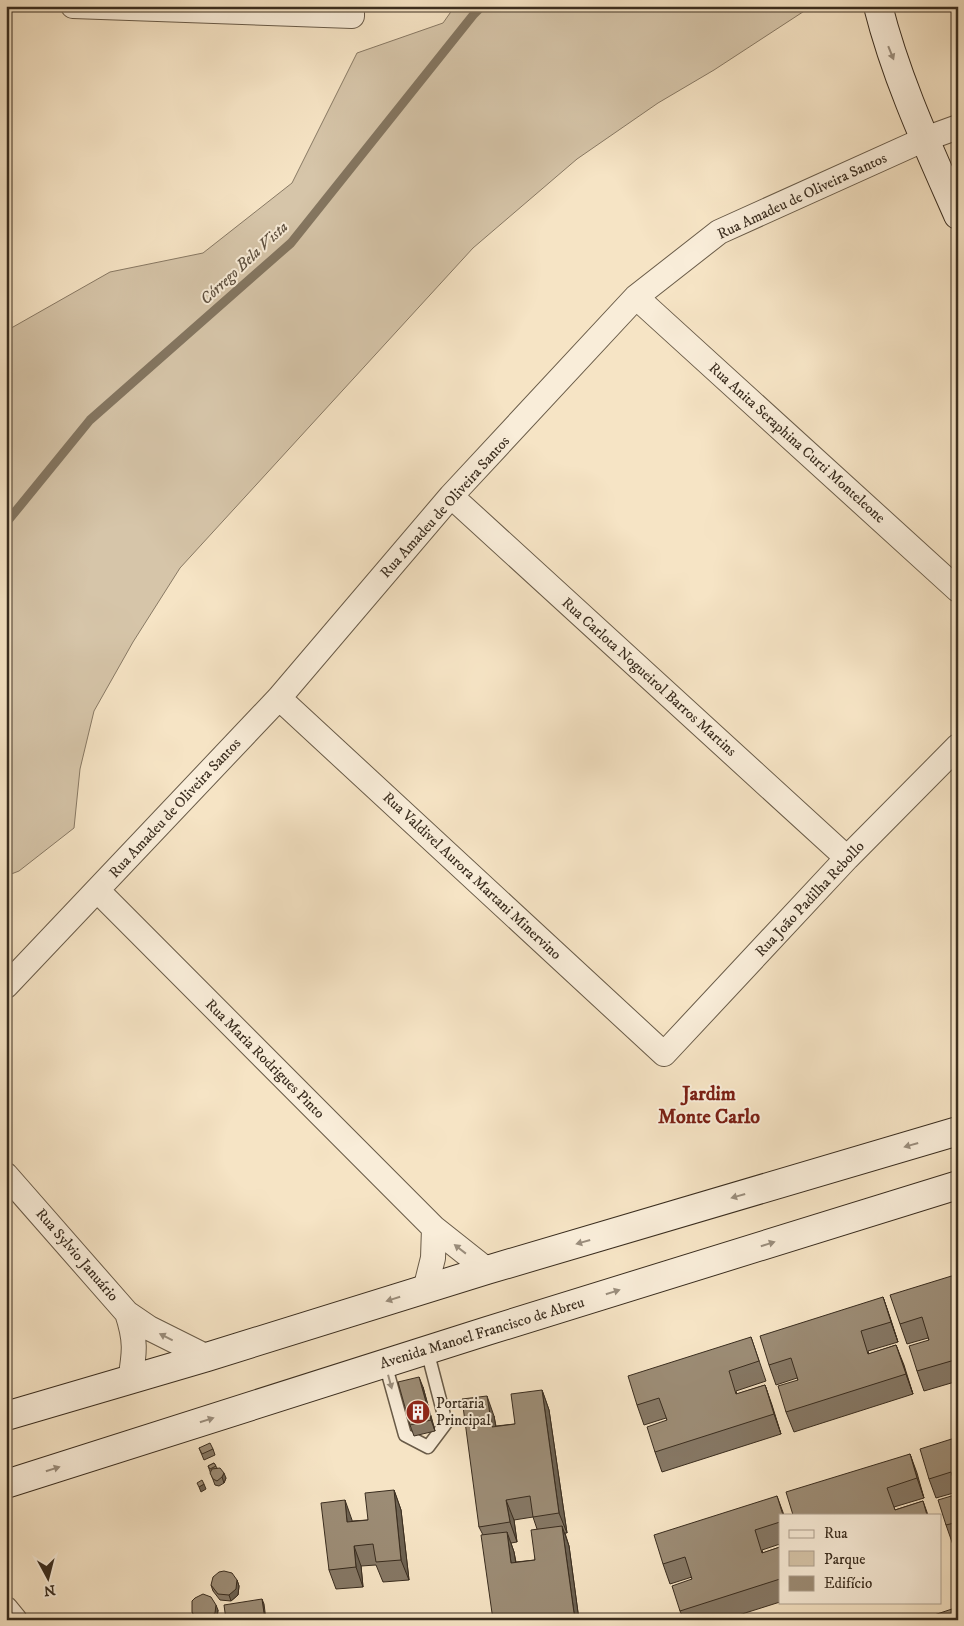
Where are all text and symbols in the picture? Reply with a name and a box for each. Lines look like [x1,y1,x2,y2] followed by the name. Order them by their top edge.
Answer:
[887,46,895,61] one-way arrow
[714,148,890,244] street label: Rua Amadeu de Oliveira Santos
[196,217,292,309] water label: Córrego Bela Vista
[705,359,889,527] street label: Rua Anita Seraphina Curti Monteleone
[376,432,514,582] street label: Rua Amadeu de Oliveira Santos
[558,593,740,761] street label: Rua Carlota Nogueirol Barros Martins
[105,734,245,882] street label: Rua Amadeu de Oliveira Santos
[379,788,565,964] street label: Rua Valdivel Aurora Martani Minervino
[751,837,869,961] street label: Rua João Padilha Rebollo
[201,995,329,1123] street label: Rua Maria Rodrigues Pinto
[658,1082,760,1130] district label: Jardim Monte Carlo
[903,1142,918,1150] one-way arrow
[731,1193,746,1201] one-way arrow
[31,1205,123,1305] street label: Rua Sylvio Januário
[575,1239,590,1247] one-way arrow
[761,1239,776,1247] one-way arrow
[454,1244,467,1255] one-way arrow
[605,1287,620,1295] one-way arrow
[377,1293,587,1373] street label: Avenida Manoel Francisco de Abreu
[386,1296,401,1304] one-way arrow
[158,1333,173,1341] one-way arrow
[387,1375,395,1390] one-way arrow
[436,1394,491,1430] place label: Portaria Principal
[405,1399,431,1425] building icon: Portaria Principal
[200,1415,215,1423] one-way arrow
[45,1465,60,1472] one-way arrow
[779,1514,942,1604] legend
[824,1524,848,1543] text: Rua
[824,1550,865,1569] text: Parque
[22,1554,72,1604] north arrow
[824,1574,872,1593] text: Edifício
[42,1580,56,1600] text: N

